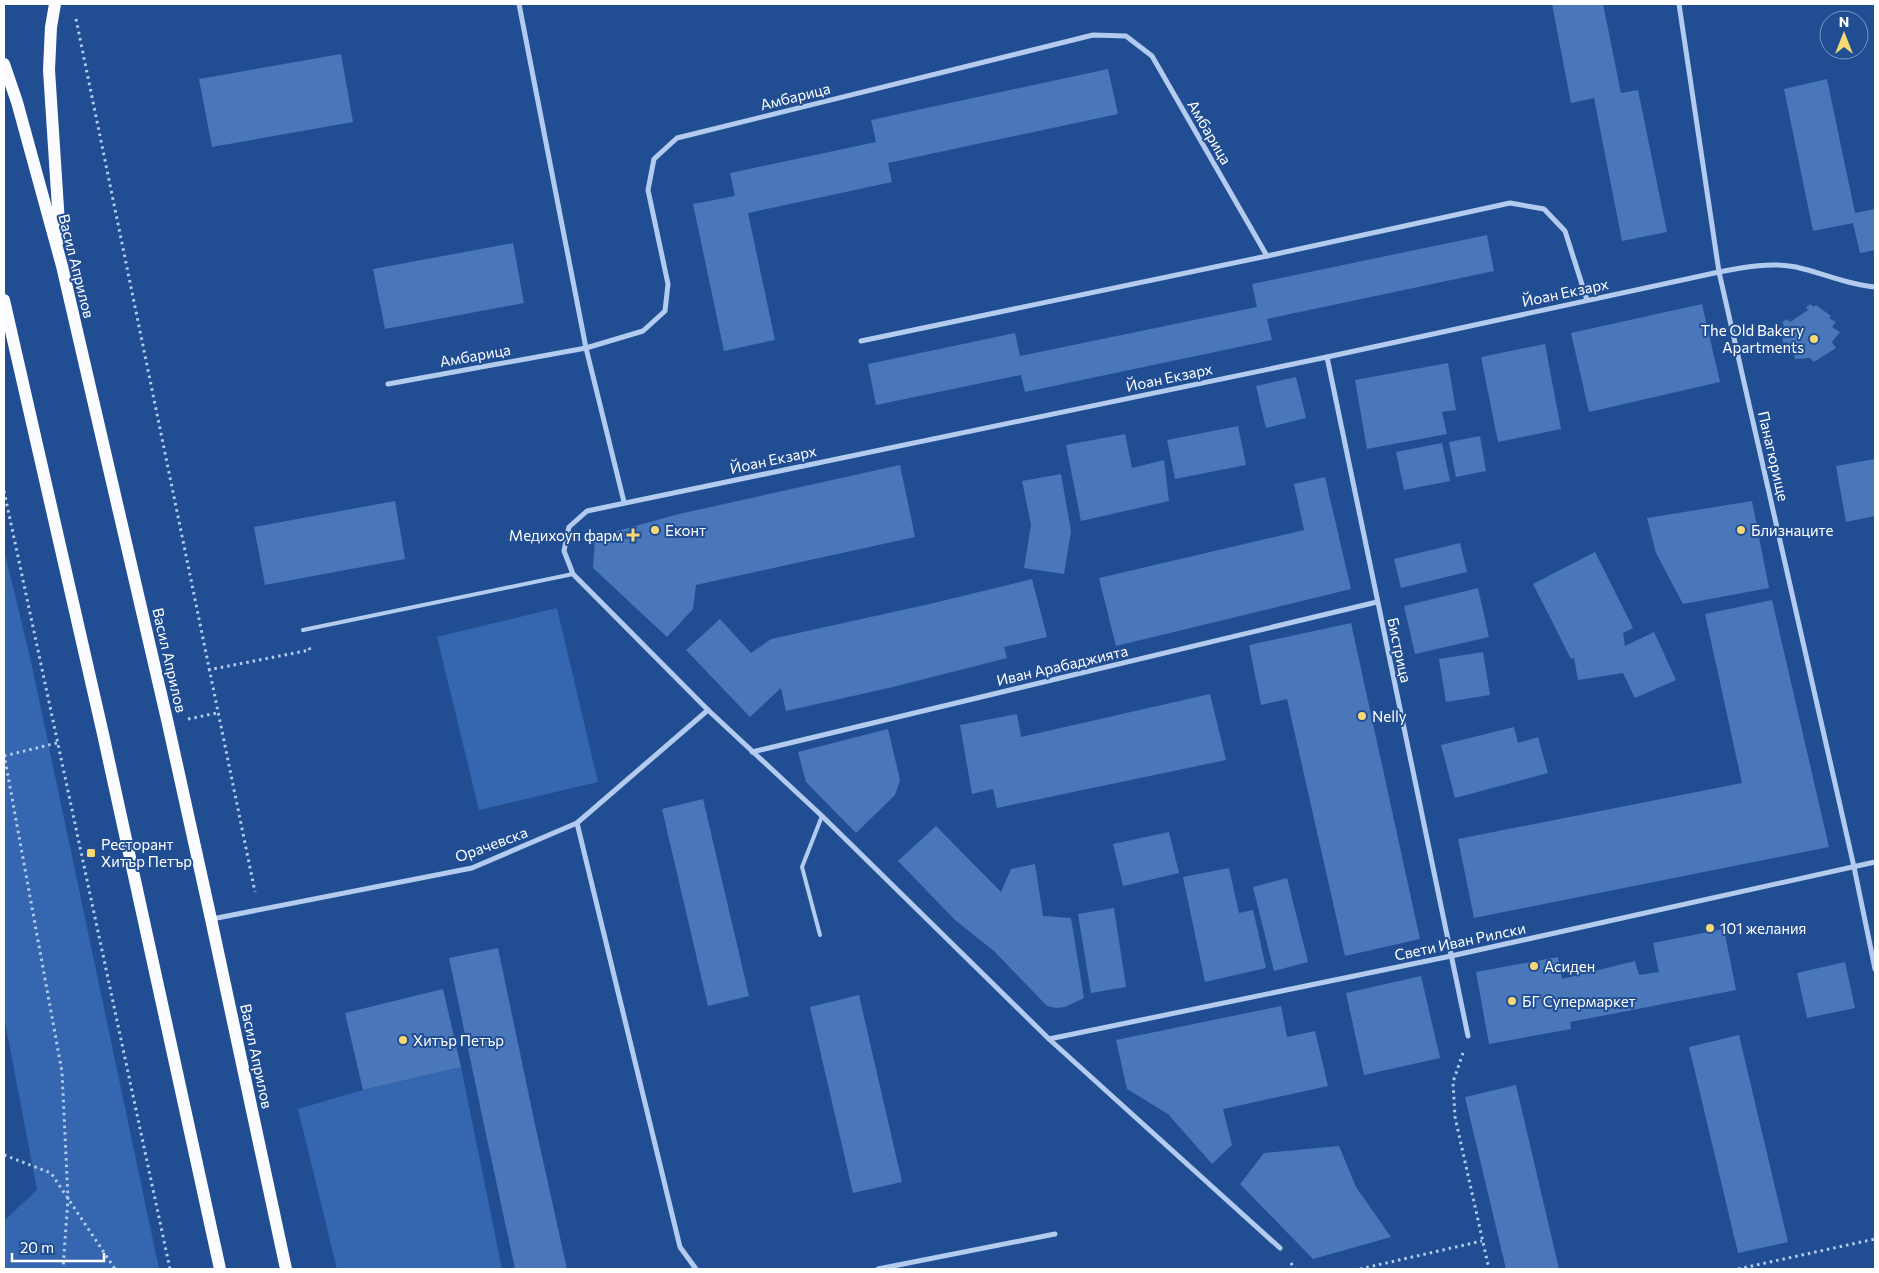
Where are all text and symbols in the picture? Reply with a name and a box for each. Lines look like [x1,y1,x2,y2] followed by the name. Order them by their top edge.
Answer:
[1819,10,1869,60] north arrow
[1839,13,1849,30] text: N
[758,79,832,113] street label: Амбарица
[1184,96,1236,168] street label: Амбарица
[55,212,99,320] street label: Васил Априлов
[1520,274,1610,310] street label: Йоан Екзарх
[1700,321,1804,356] place label: The Old Bakery Apartments
[1808,333,1820,345] marker: The Old Bakery Apartments
[438,340,512,370] street label: Амбарица
[1124,359,1214,395] street label: Йоан Екзарх
[1755,409,1793,503] street label: Панагюрище
[728,441,818,477] street label: Йоан Екзарх
[665,521,706,539] place label: Еконт
[1751,521,1834,539] place label: Близнаците
[649,524,661,536] marker: Еконт
[1735,524,1747,536] marker: Близнаците
[509,526,623,544] place label: Медихоуп фарм
[627,529,639,541] marker: Медихоуп фарм
[149,606,191,714] street label: Васил Априлов
[1384,616,1416,684] street label: Бистрица
[995,641,1129,689] street label: Иван Арабаджията
[1372,707,1407,725] place label: Nelly
[1356,710,1368,722] marker: Nelly
[452,823,530,865] street label: Орачевска
[101,835,192,870] place label: Ресторант Хитър Петър
[85,847,97,859] marker: Ресторант Хитър Петър
[1393,918,1527,964] street label: Свети Иван Рилски
[1720,919,1806,937] place label: 101 желания
[1704,922,1716,934] marker: 101 желания
[1544,957,1595,975] place label: Асиден
[1528,960,1540,972] marker: Асиден
[1522,992,1636,1010] place label: БГ Супермаркет
[1506,995,1518,1007] marker: БГ Супермаркет
[237,1002,277,1110] street label: Васил Априлов
[413,1031,504,1049] place label: Хитър Петър
[397,1034,409,1046] marker: Хитър Петър
[12,1230,105,1262] scale bar
[20,1238,54,1256] text: 20 m

